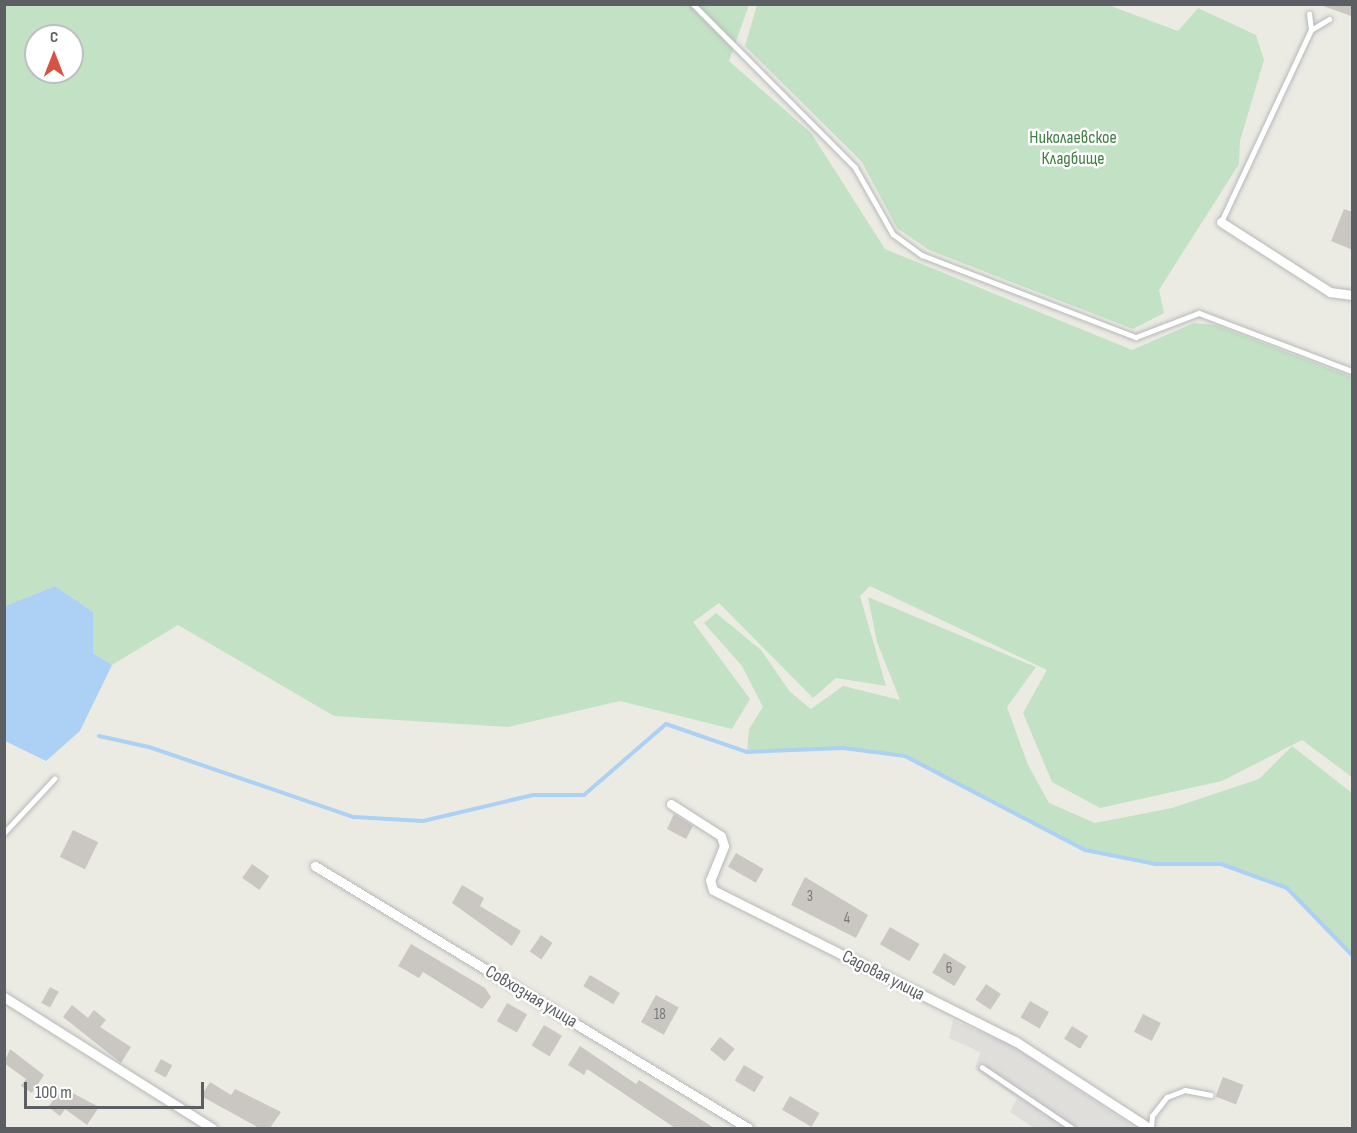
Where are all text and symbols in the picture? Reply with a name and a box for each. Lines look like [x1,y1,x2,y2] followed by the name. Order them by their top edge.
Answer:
[24,24,84,84] north arrow
[50,28,58,47] text: С
[1029,128,1117,170] park label: Николаевское Кладбище
[807,888,813,906] house number: 3
[844,910,850,928] house number: 4
[838,946,928,1006] street label: Садовая улица
[946,960,952,978] house number: 6
[481,961,581,1033] street label: Совхозная улица
[654,1006,666,1024] house number: 18
[27,1070,207,1108] scale bar
[35,1082,72,1103] text: 100 m

